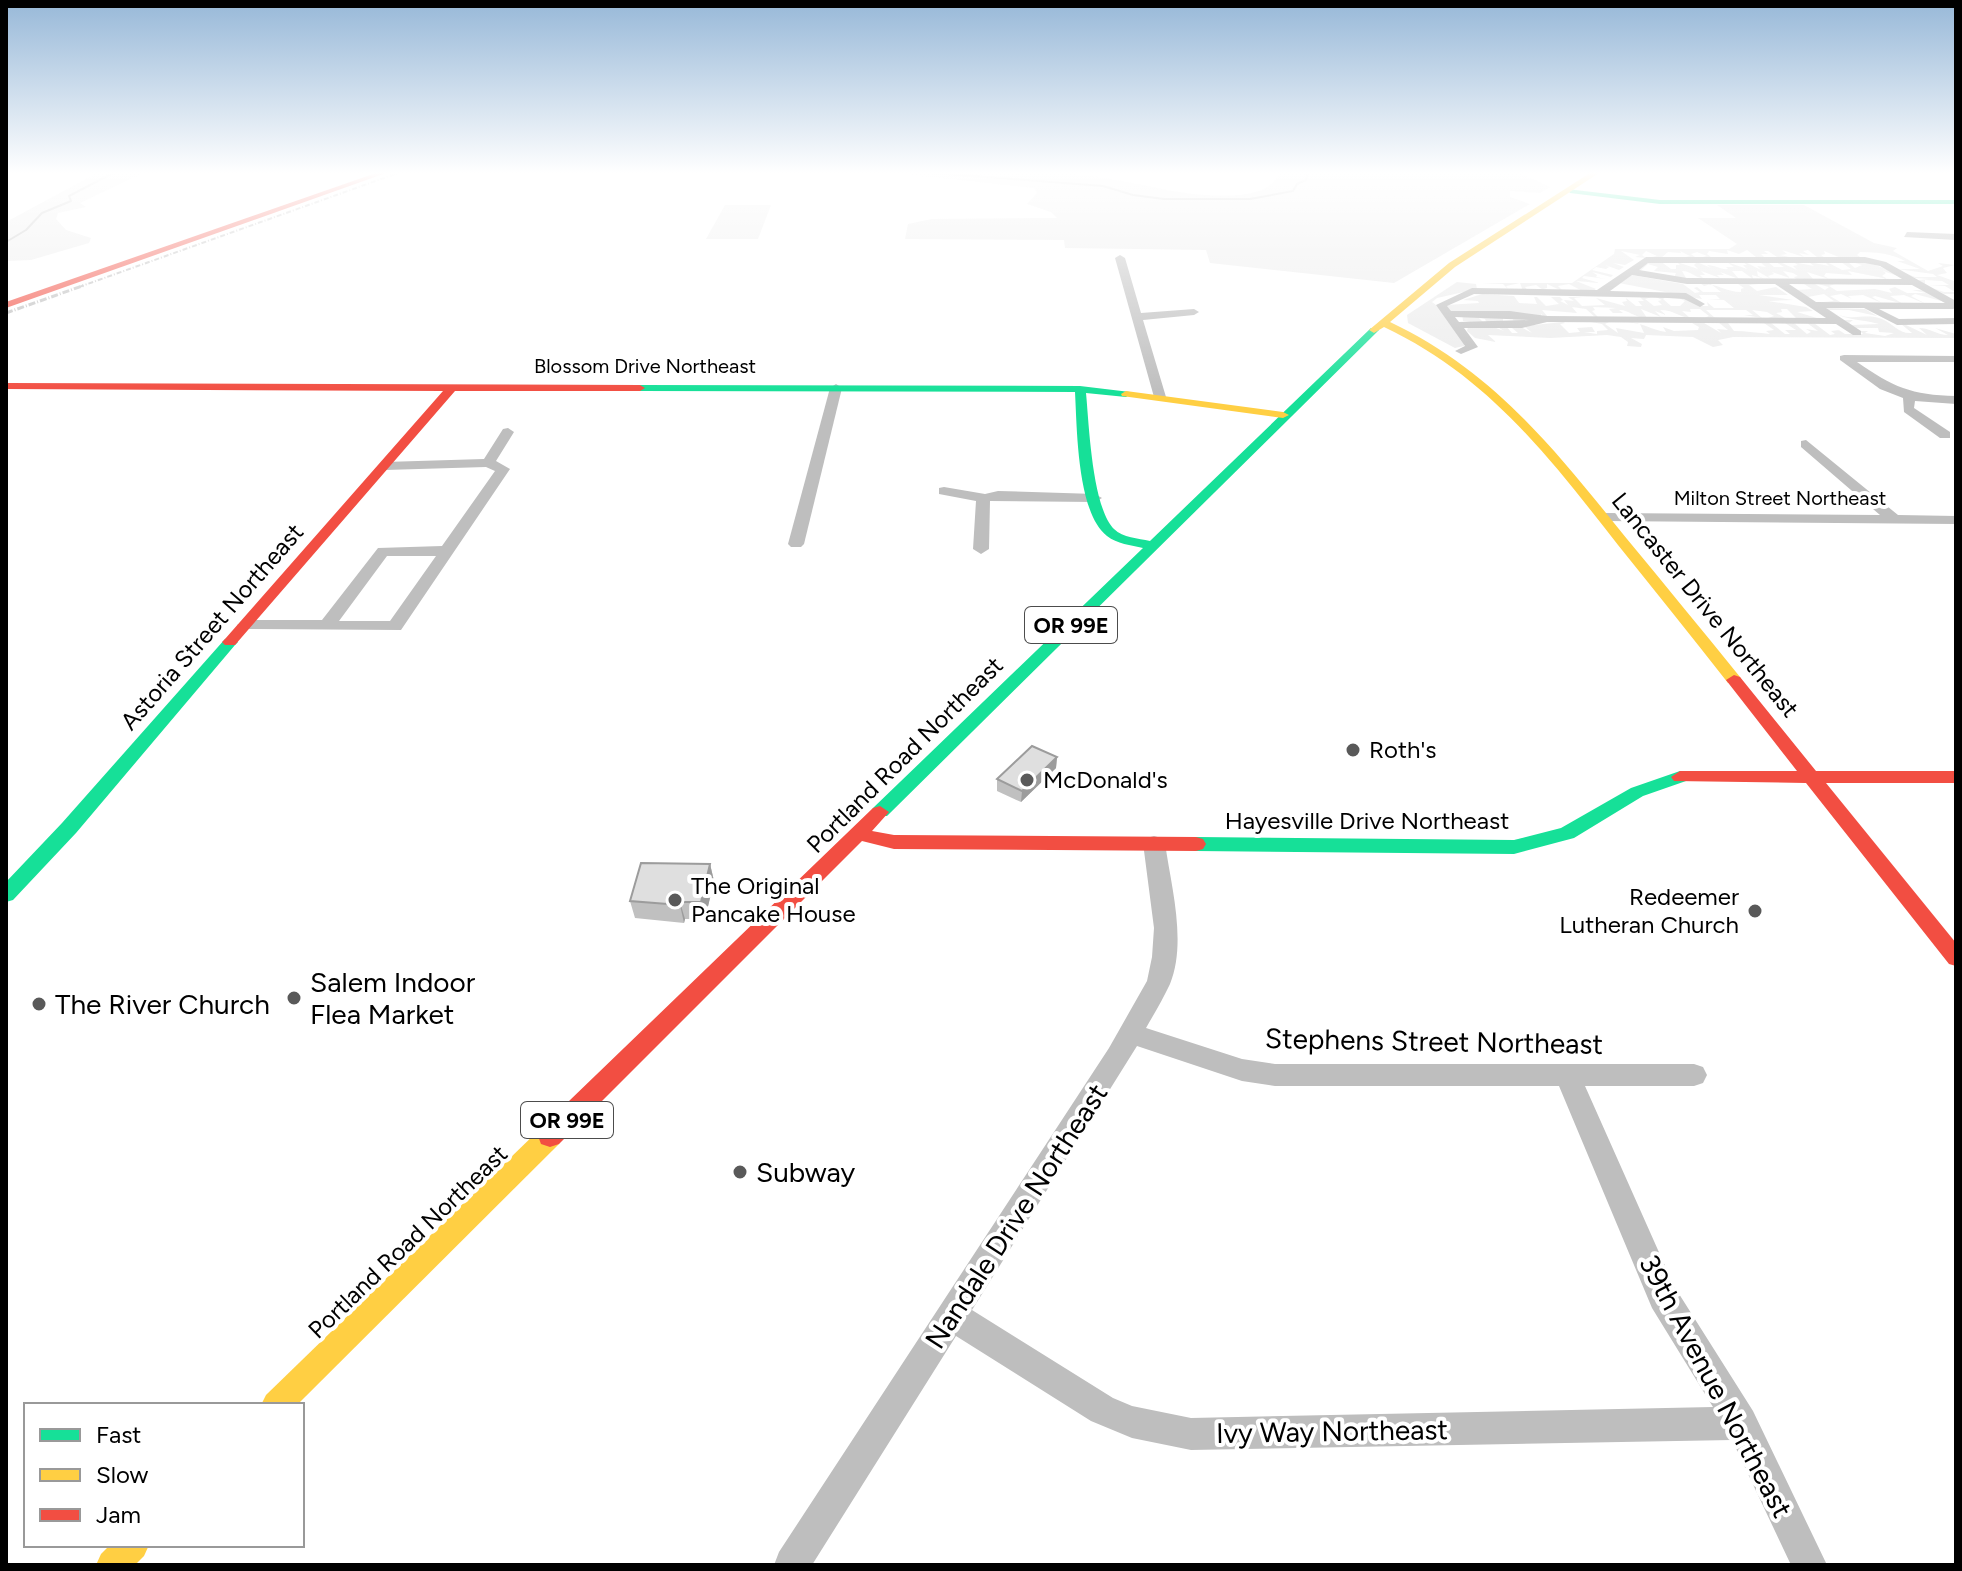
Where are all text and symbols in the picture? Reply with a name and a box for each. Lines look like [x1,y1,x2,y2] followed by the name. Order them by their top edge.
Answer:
[534,354,756,378] street label: Blossom Drive Northeast
[1606,486,1805,723] street label: Lancaster Drive Northeast
[1674,486,1886,510] street label: Milton Street Northeast
[114,518,309,736] street label: Astoria Street Northeast
[1025,607,1117,643] road number: OR 99E
[801,651,1009,859] street label: Portland Road Northeast
[1369,735,1436,764] place label: Roth's
[1344,741,1362,759] marker: Roth's
[1043,765,1168,794] place label: McDonald's
[1018,771,1036,789] marker: McDonald's
[1225,806,1509,835] street label: Hayesville Drive Northeast
[691,871,856,928] place label: The Original Pancake House
[1559,882,1739,939] place label: Redeemer Lutheran Church
[666,891,684,909] marker: The Original Pancake House
[1746,902,1764,920] marker: Redeemer Lutheran Church
[310,965,476,1031] place label: Salem Indoor Flea Market
[55,987,270,1021] place label: The River Church
[285,989,303,1007] marker: Salem Indoor Flea Market
[30,995,48,1013] marker: The River Church
[1265,1021,1603,1061] street label: Stephens Street Northeast
[918,1077,1114,1355] street label: Nandale Drive Northeast
[521,1102,613,1138] road number: OR 99E
[302,1139,513,1344] street label: Portland Road Northeast
[756,1155,856,1189] place label: Subway
[731,1163,749,1181] marker: Subway
[1632,1249,1800,1523] street label: 39th Avenue Northeast
[24,1403,304,1547] legend
[1216,1412,1448,1450] street label: Ivy Way Northeast
[96,1420,141,1449] text: Fast
[96,1460,149,1489] text: Slow
[96,1500,141,1529] text: Jam

